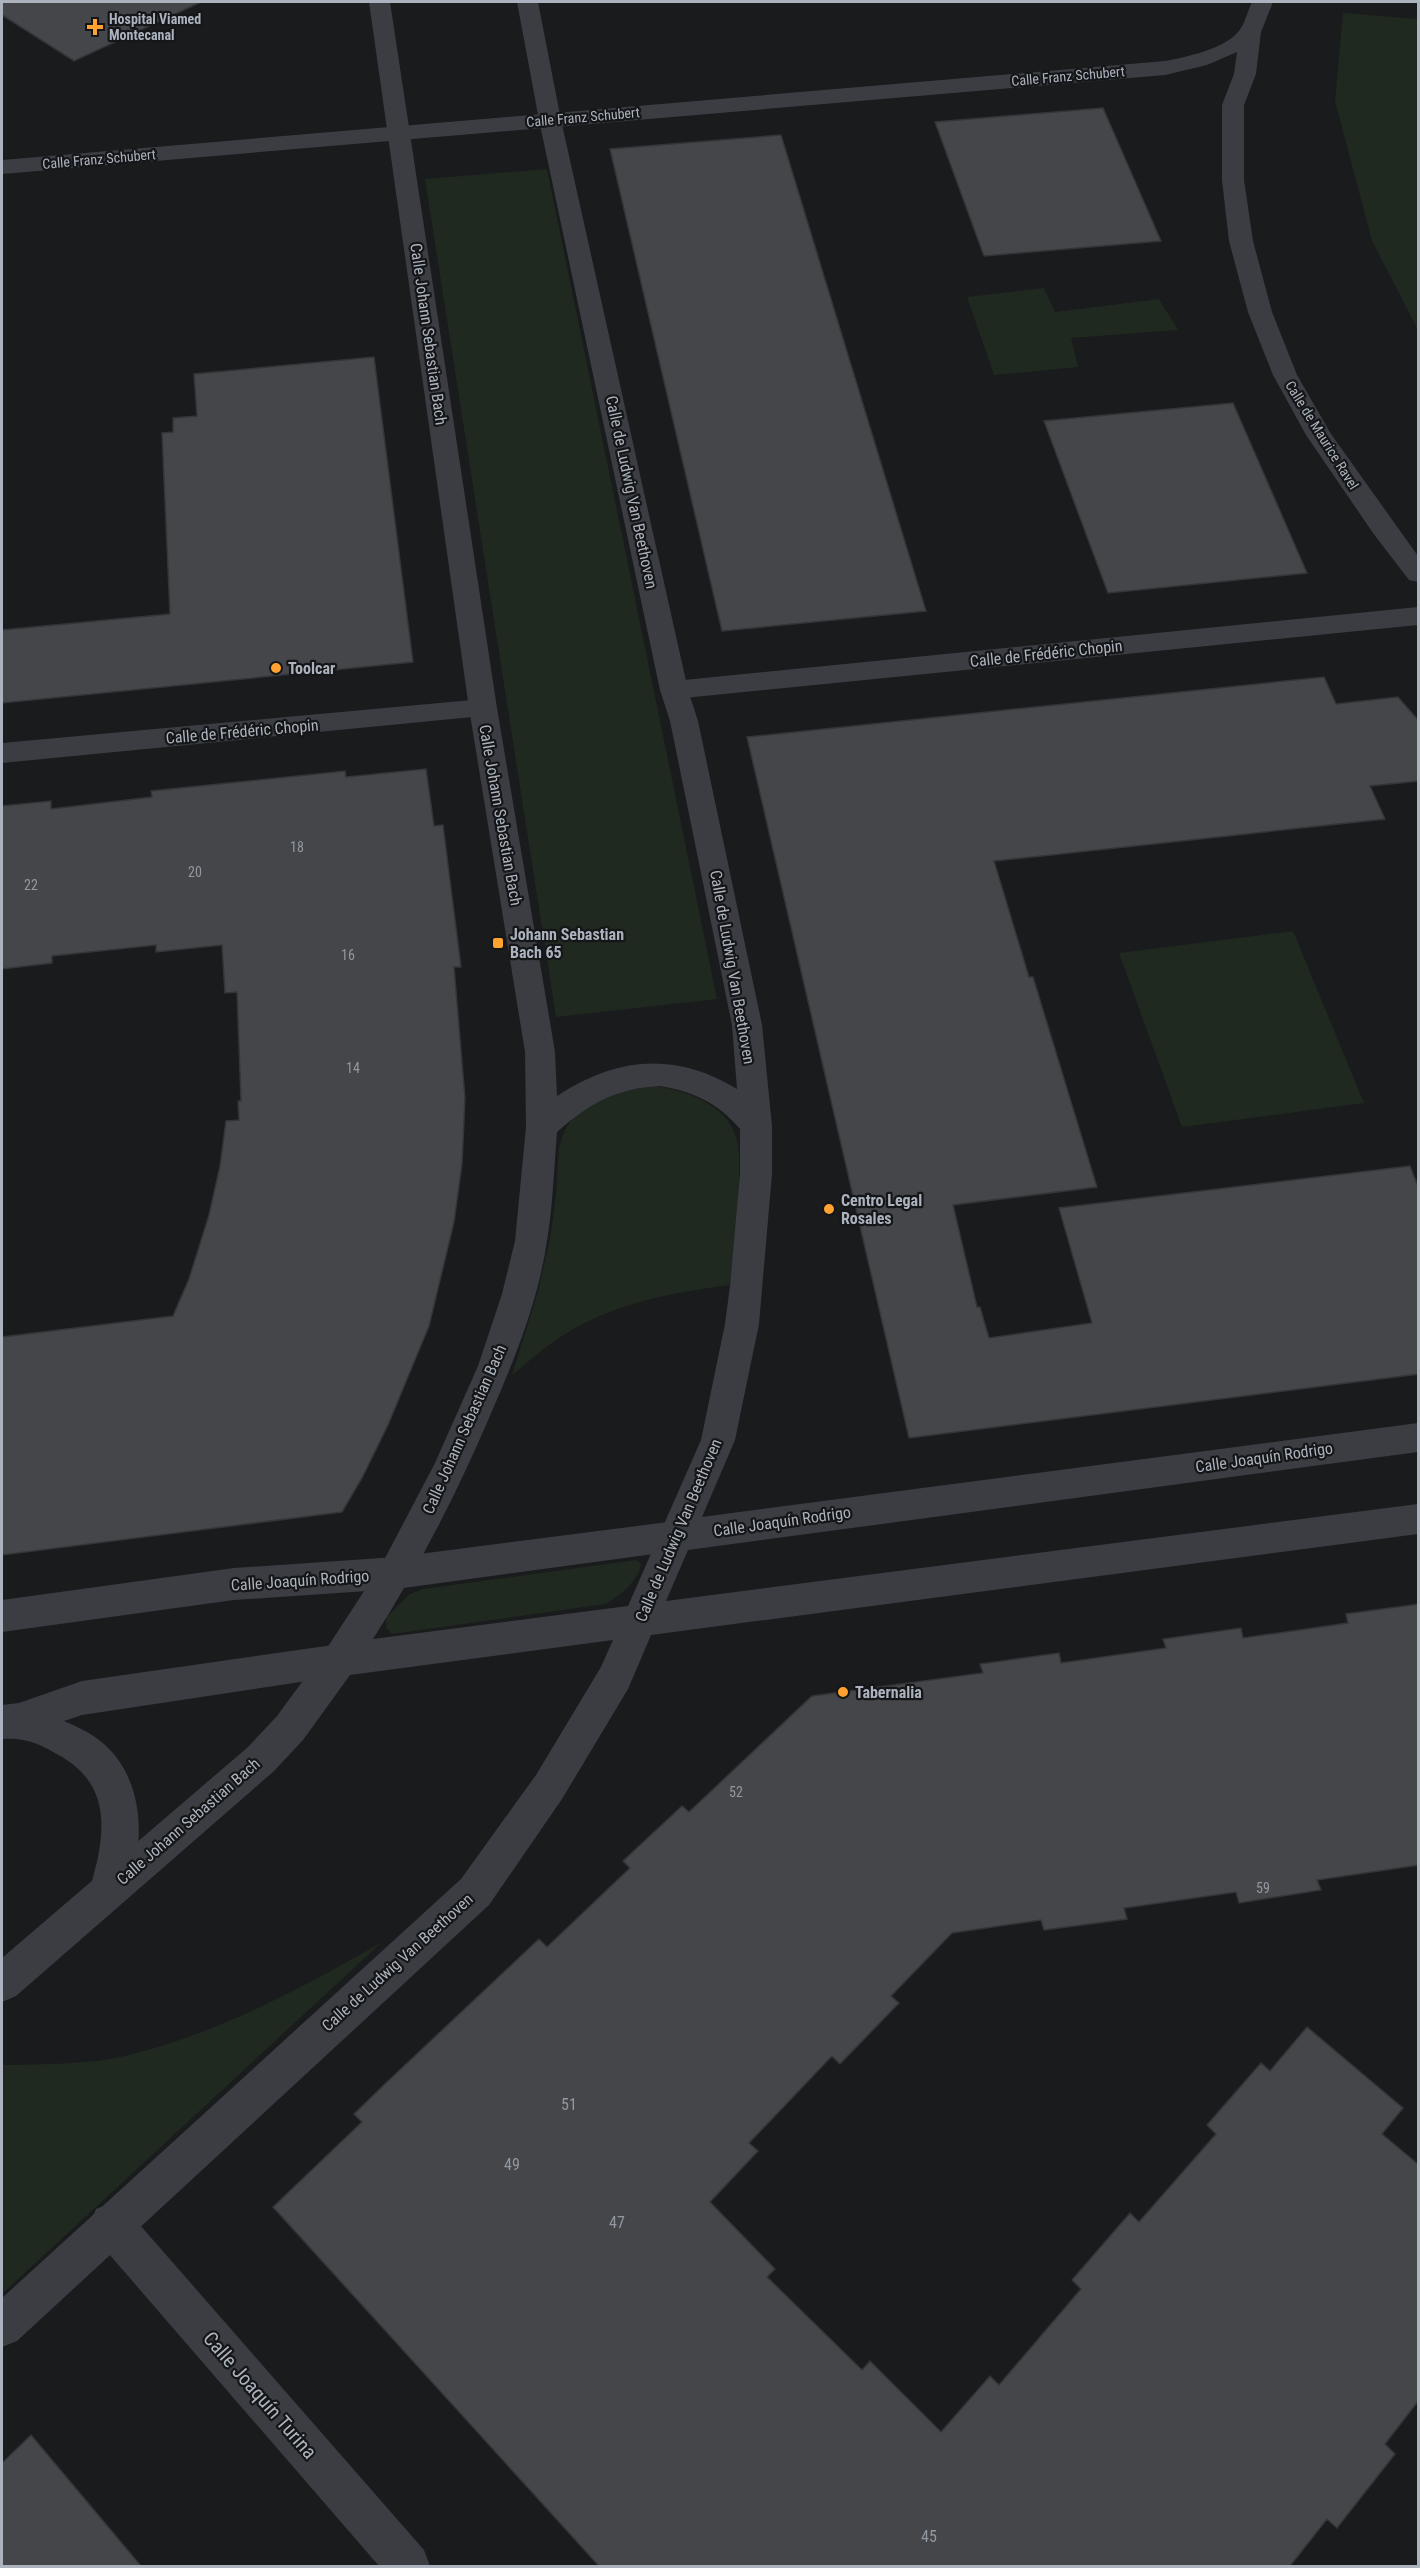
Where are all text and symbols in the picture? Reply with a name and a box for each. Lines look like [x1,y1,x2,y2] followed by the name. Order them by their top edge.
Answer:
[109,11,201,43] place label: Hospital Viamed Montecanal
[86,18,104,36] marker: Hospital Viamed Montecanal
[1011,63,1125,89] street label: Calle Franz Schubert
[526,104,640,130] street label: Calle Franz Schubert
[42,146,156,172] street label: Calle Franz Schubert
[406,242,451,426] street label: Calle Johann Sebastian Bach
[1282,378,1362,492] street label: Calle de Maurice Ravel
[602,394,661,590] street label: Calle de Ludwig Van Beethoven
[969,636,1123,671] street label: Calle de Frédéric Chopin
[288,659,335,678] place label: Toolcar
[269,661,283,675] marker: Toolcar
[165,715,319,748] street label: Calle de Frédéric Chopin
[475,723,526,907] street label: Calle Johann Sebastian Bach
[290,839,304,855] house number: 18
[188,864,202,880] house number: 20
[706,869,759,1066] street label: Calle de Ludwig Van Beethoven
[24,877,38,893] house number: 22
[510,925,624,962] place label: Johann Sebastian Bach 65
[491,936,505,950] marker: Johann Sebastian Bach 65
[341,947,355,963] house number: 16
[346,1060,360,1076] house number: 14
[841,1191,922,1228] place label: Centro Legal Rosales
[822,1202,836,1216] marker: Centro Legal Rosales
[419,1342,510,1517] street label: Calle Johann Sebastian Bach
[631,1436,726,1624] street label: Calle de Ludwig Van Beethoven
[1194,1438,1334,1477] street label: Calle Joaquín Rodrigo
[712,1502,852,1541] street label: Calle Joaquín Rodrigo
[230,1566,370,1595] street label: Calle Joaquín Rodrigo
[855,1683,922,1702] place label: Tabernalia
[836,1685,850,1699] marker: Tabernalia
[113,1754,264,1889] street label: Calle Johann Sebastian Bach
[729,1784,743,1800] house number: 52
[1256,1880,1270,1896] house number: 59
[318,1889,477,2035] street label: Calle de Ludwig Van Beethoven
[561,2095,577,2114] house number: 51
[504,2155,520,2174] house number: 49
[609,2213,625,2232] house number: 47
[198,2326,322,2464] street label: Calle Joaquín Turina
[921,2527,937,2546] house number: 45

